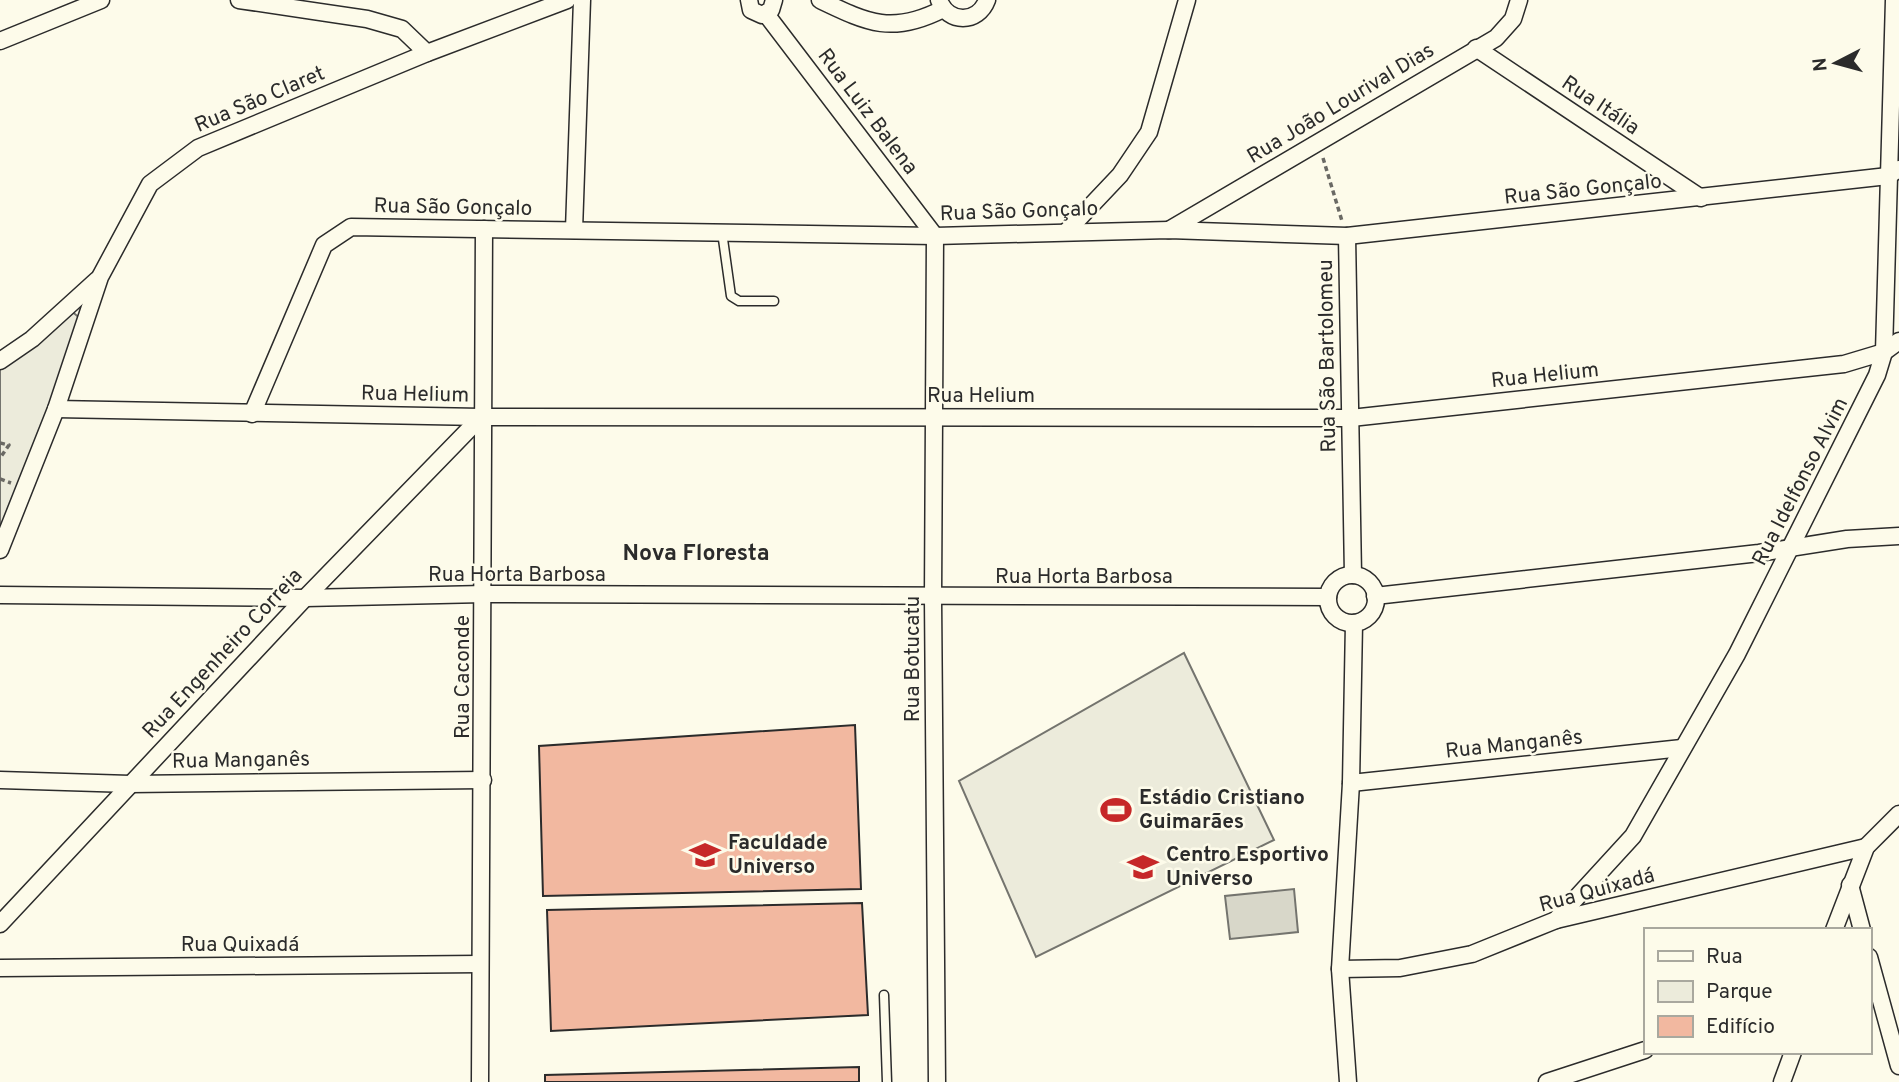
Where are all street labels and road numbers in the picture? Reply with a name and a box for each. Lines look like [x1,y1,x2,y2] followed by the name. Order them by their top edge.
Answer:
[1242,37,1440,171] street label: Rua João Lourival Dias
[811,44,923,180] street label: Rua Luiz Balena
[191,60,329,140] street label: Rua São Claret
[1556,70,1644,142] street label: Rua Itália
[1503,168,1663,212] street label: Rua São Gonçalo
[373,193,533,223] street label: Rua São Gonçalo
[939,196,1099,228] street label: Rua São Gonçalo
[1313,259,1343,453] street label: Rua São Bartolomeu
[1490,357,1600,395] street label: Rua Helium
[361,381,469,409] street label: Rua Helium
[927,383,1035,410] street label: Rua Helium
[1747,393,1855,571] street label: Rua Idelfonso Alvim
[428,562,606,589] street label: Rua Horta Barbosa
[137,563,309,745] street label: Rua Engenheiro Correia
[995,564,1173,591] street label: Rua Horta Barbosa
[900,596,927,722] street label: Rua Botucatu
[450,615,477,739] street label: Rua Caconde
[1444,724,1584,766] street label: Rua Manganês
[172,746,310,776] street label: Rua Manganês
[1536,863,1658,919] street label: Rua Quixadá
[181,932,299,959] street label: Rua Quixadá

